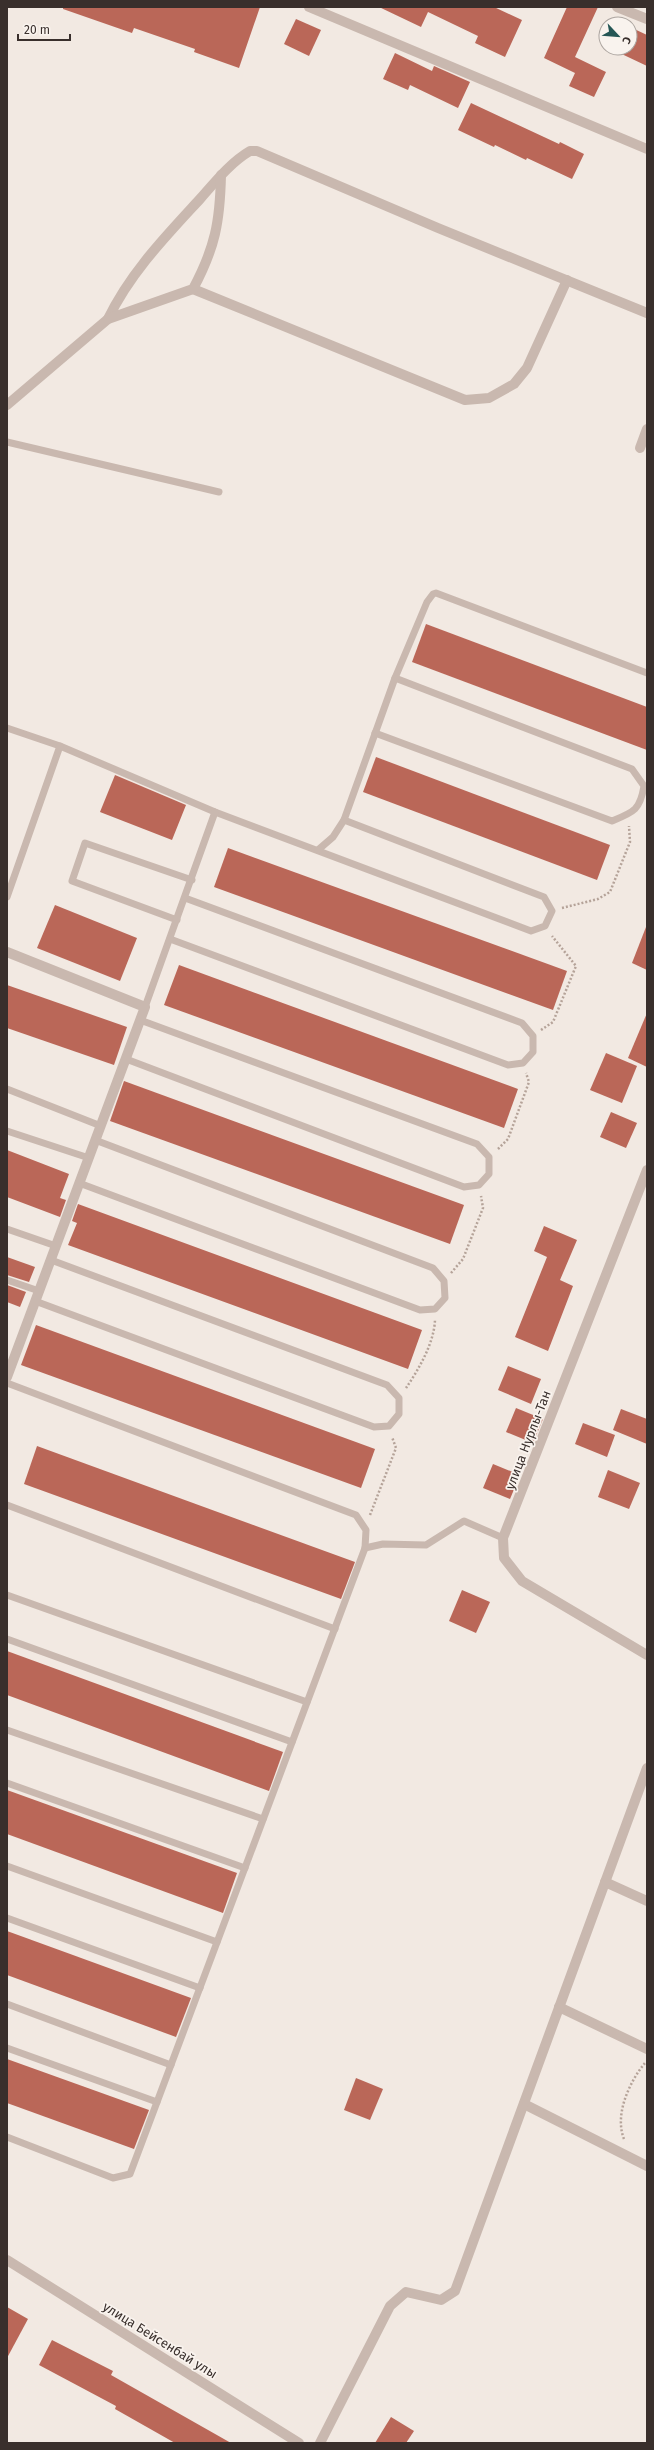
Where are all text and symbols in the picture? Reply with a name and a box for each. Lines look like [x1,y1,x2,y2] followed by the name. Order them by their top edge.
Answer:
[18,16,70,42] scale bar
[598,16,638,56] north arrow
[24,23,50,37] text: 20 m
[619,34,634,46] text: С
[502,1388,554,1492] street label: улица Нурлы-Тан
[100,2299,220,2381] street label: улица Бейсенбай улы

